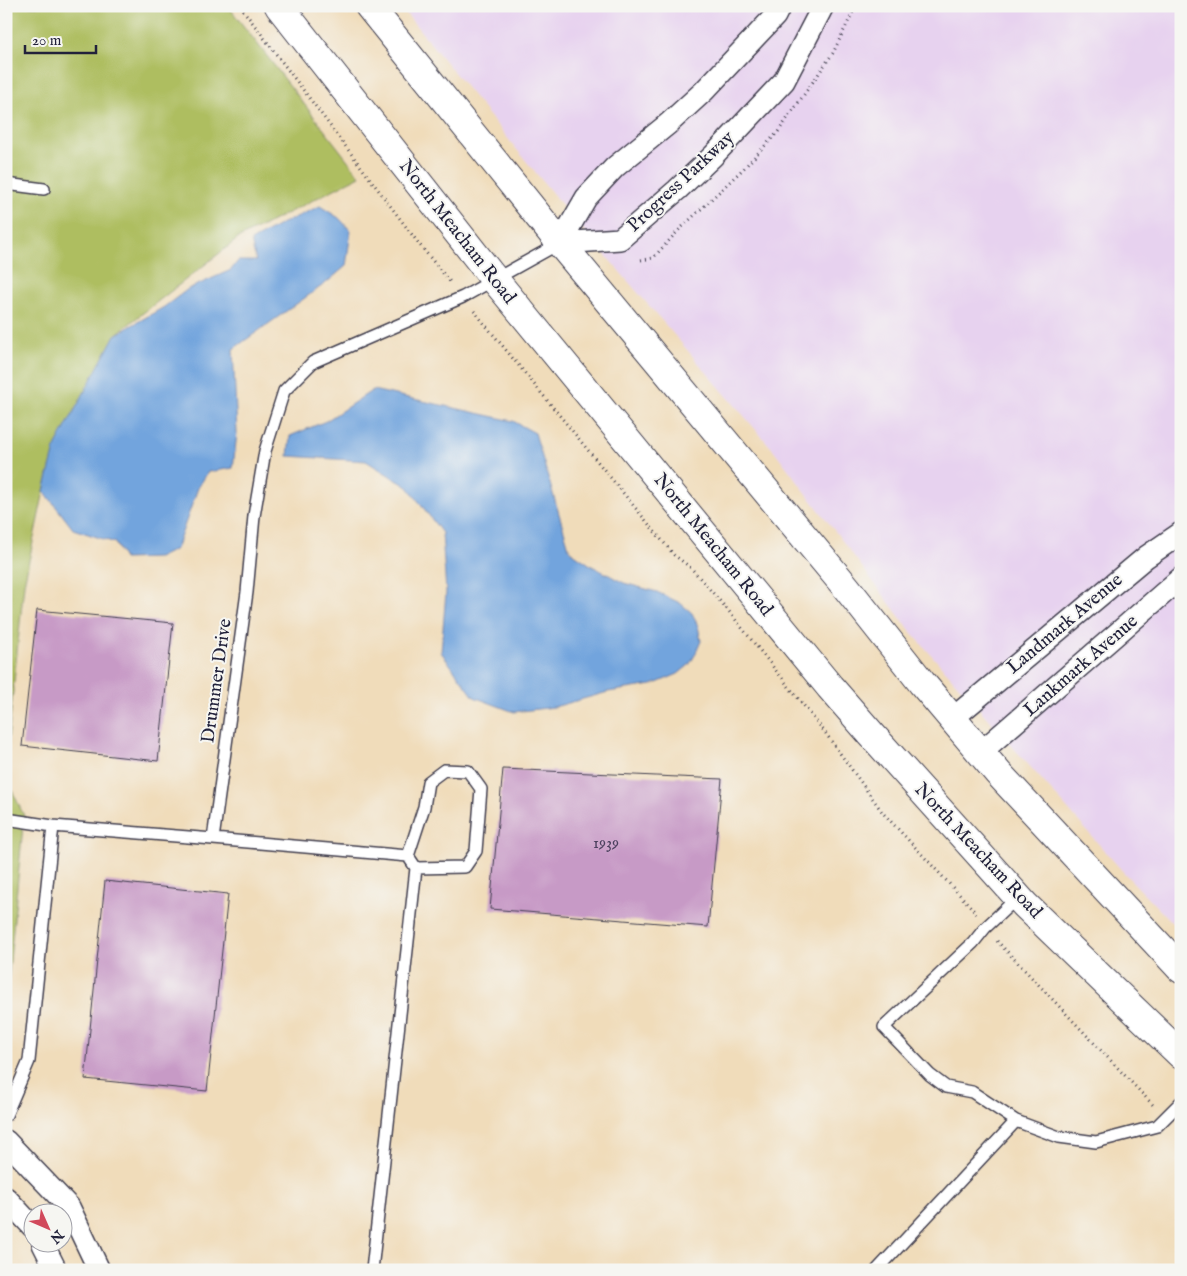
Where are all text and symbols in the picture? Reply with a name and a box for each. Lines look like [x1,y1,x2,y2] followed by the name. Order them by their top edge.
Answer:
[25,22,96,54] scale bar
[32,31,62,50] text: 20 m
[623,126,740,238] street label: Progress Parkway
[393,155,521,310] street label: North Meacham Road
[648,469,778,622] street label: North Meacham Road
[1002,568,1128,680] street label: Landmark Avenue
[1019,609,1143,722] street label: Lankmark Avenue
[196,617,238,745] street label: Drummer Drive
[909,778,1048,924] street label: North Meacham Road
[593,834,619,854] house number: 1939
[22,1204,72,1254] north arrow
[46,1225,68,1247] text: N

